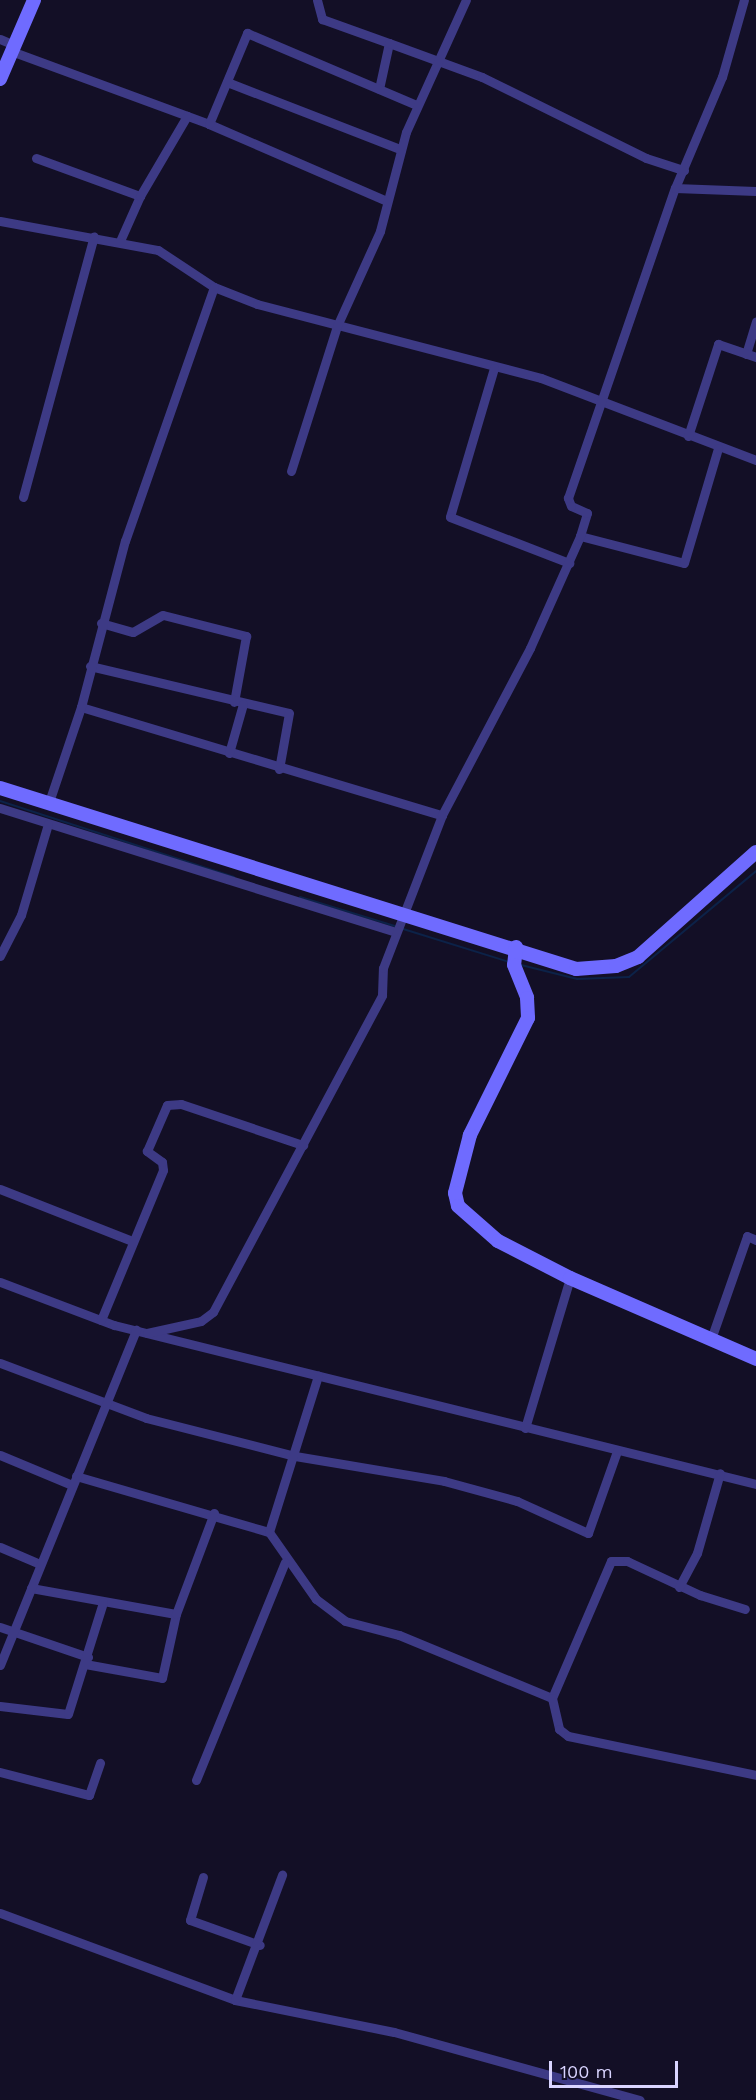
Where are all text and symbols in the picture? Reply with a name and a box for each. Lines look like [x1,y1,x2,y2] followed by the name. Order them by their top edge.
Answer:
[552,2049,681,2087] scale bar
[560,2061,613,2082] text: 100 m

